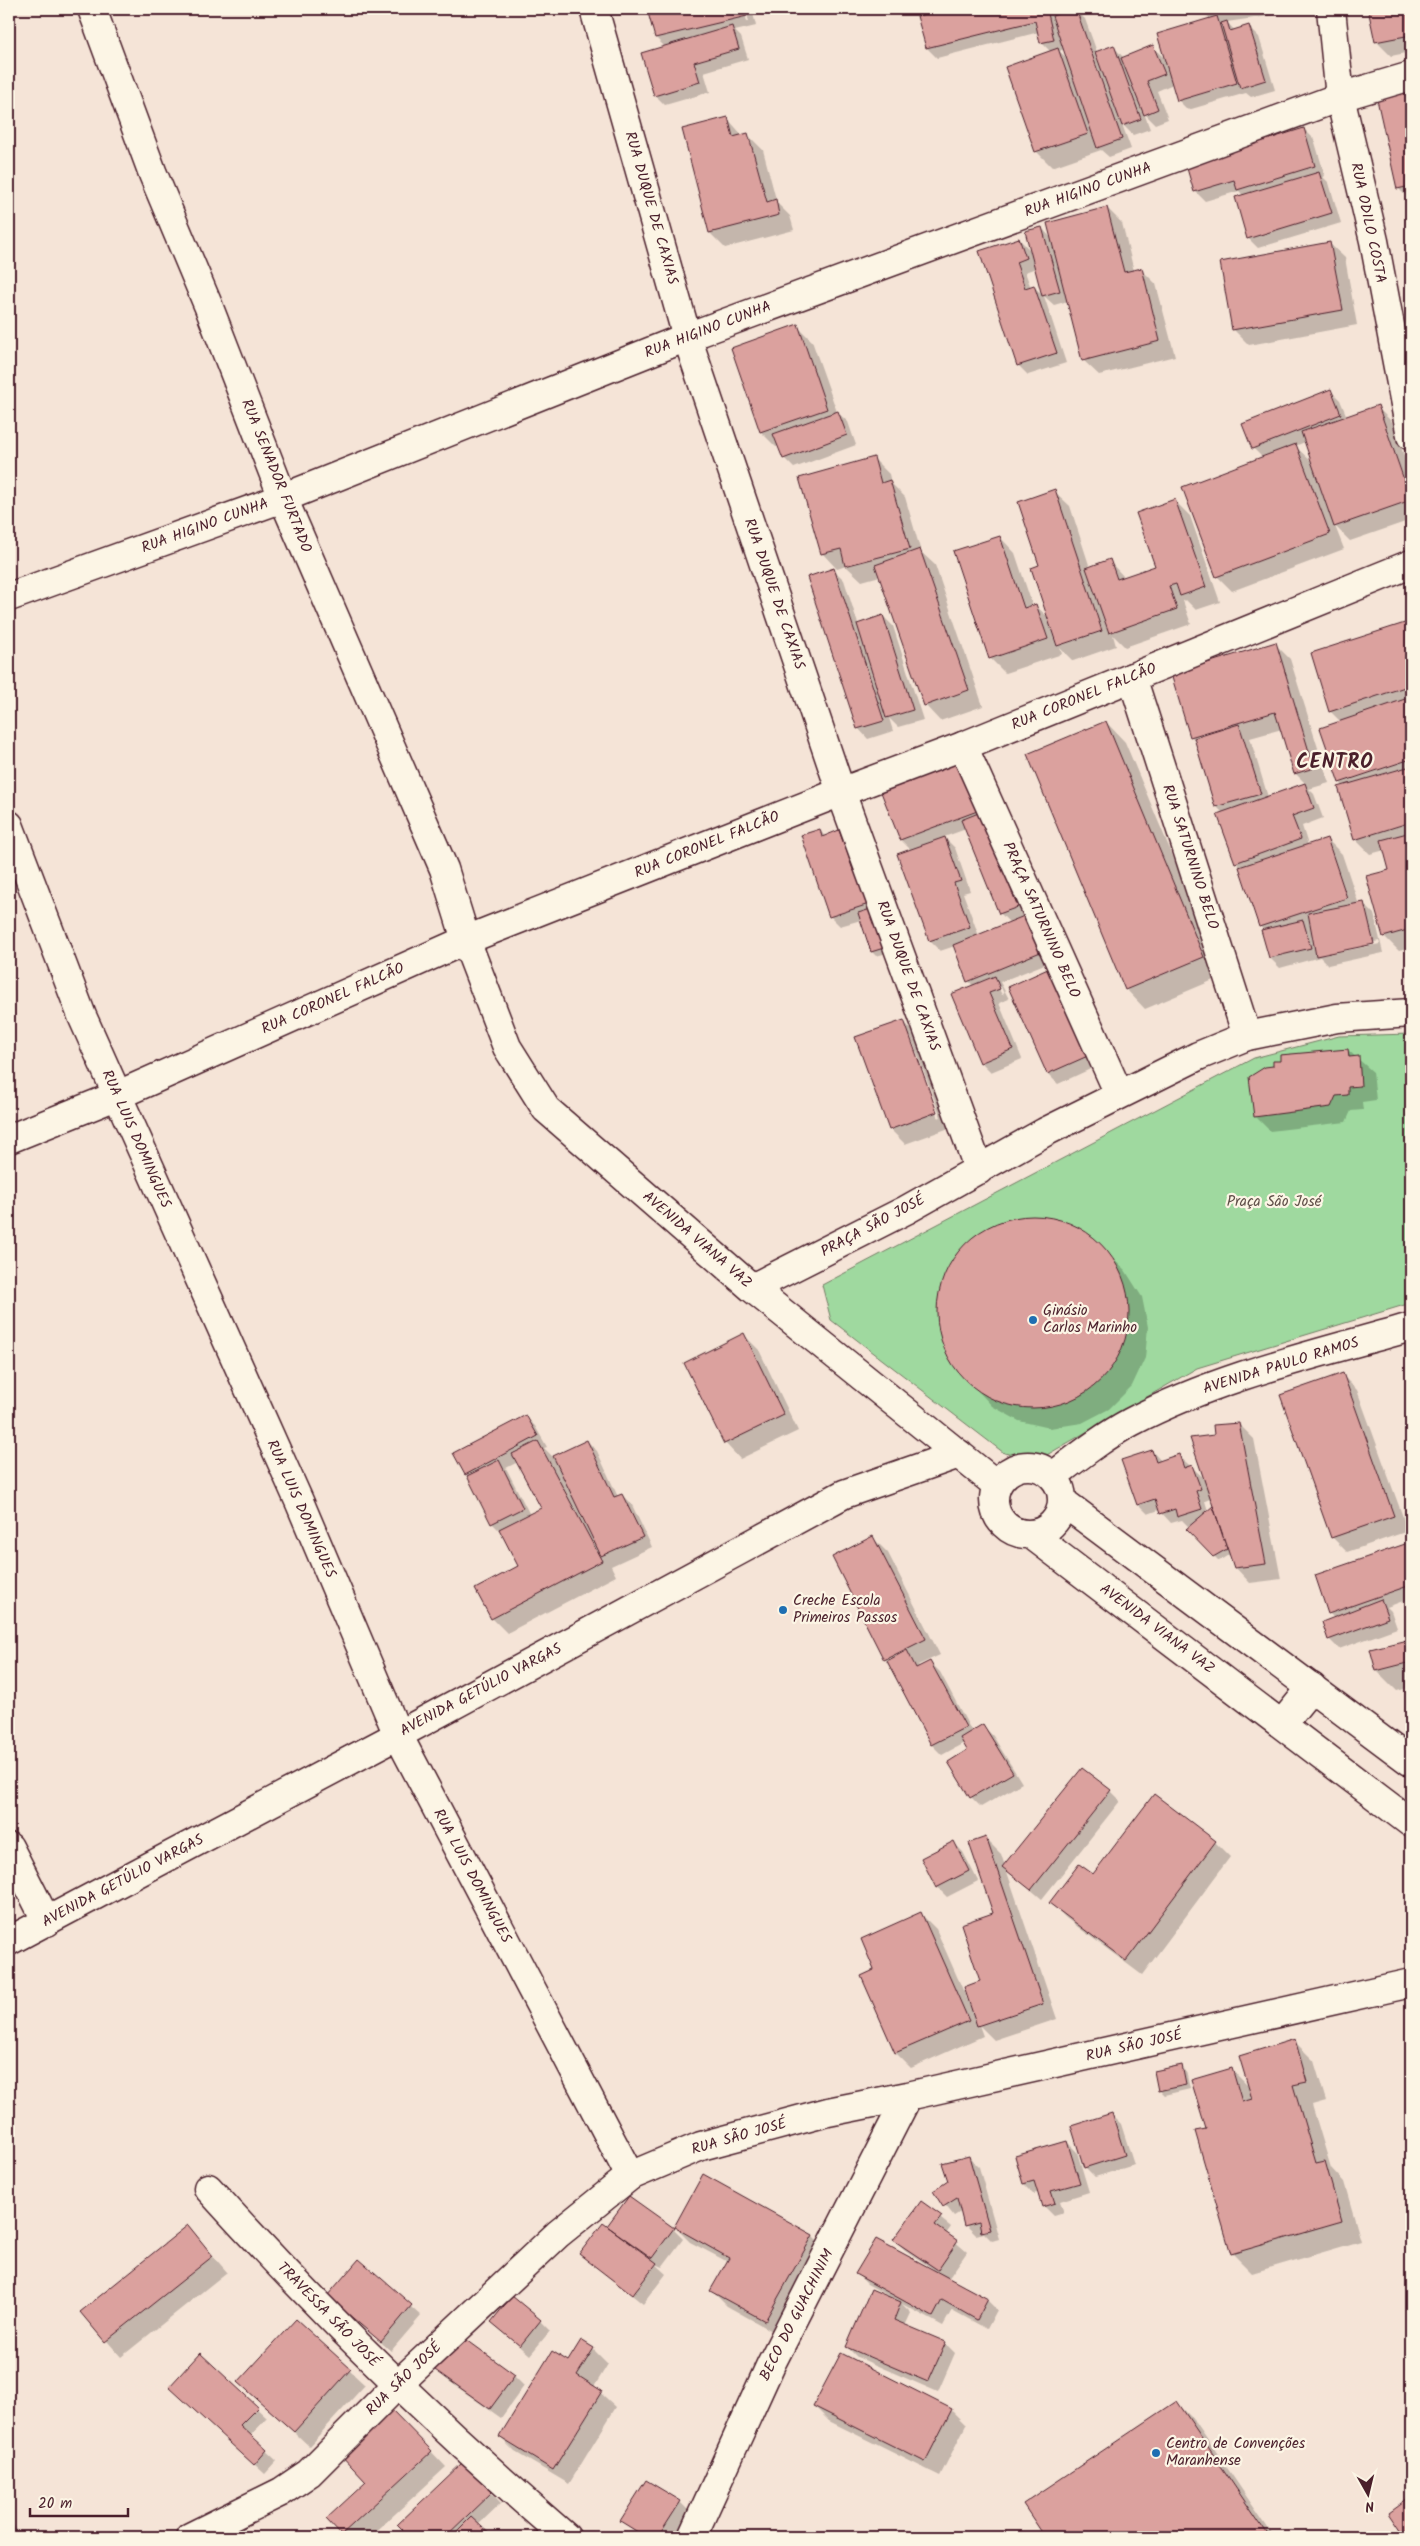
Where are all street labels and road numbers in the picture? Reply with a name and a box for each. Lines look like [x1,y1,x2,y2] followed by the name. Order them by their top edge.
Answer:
[618,128,684,288] street label: RUA DUQUE DE CAXIAS
[1021,156,1155,224] street label: RUA HIGINO CUNHA
[1343,160,1393,286] street label: RUA ODILO COSTA
[641,295,775,365] street label: RUA HIGINO CUNHA
[234,395,318,557] street label: RUA SENADOR FURTADO
[138,492,272,560] street label: RUA HIGINO CUNHA
[737,515,811,673] street label: RUA DUQUE DE CAXIAS
[1008,657,1160,737] street label: RUA CORONEL FALCÃO
[1155,781,1225,933] street label: RUA SATURNINO BELO
[631,805,783,885] street label: RUA CORONEL FALCÃO
[996,838,1086,1002] street label: PRAÇA SATURNINO BELO
[870,897,946,1055] street label: RUA DUQUE DE CAXIAS
[258,957,408,1041] street label: RUA CORONEL FALCÃO
[95,1066,177,1212] street label: RUA LUIS DOMINGUES
[637,1185,757,1295] street label: AVENIDA VIANA VAZ
[816,1188,931,1264] street label: PRAÇA SÃO JOSÉ
[1200,1331,1362,1401] street label: AVENIDA PAULO RAMOS
[260,1436,342,1582] street label: RUA LUIS DOMINGUES
[1094,1578,1220,1680] street label: AVENIDA VIANA VAZ
[396,1637,566,1743] street label: AVENIDA GETÚLIO VARGAS
[426,1805,518,1947] street label: RUA LUIS DOMINGUES
[38,1828,208,1934] street label: AVENIDA GETÚLIO VARGAS
[1083,2023,1186,2069] street label: RUA SÃO JOSÉ
[689,2112,791,2162] street label: RUA SÃO JOSÉ
[753,2245,841,2385] street label: BECO DO GUACHINIM
[271,2257,386,2374] street label: TRAVESSA SÃO JOSÉ
[360,2335,449,2422] street label: RUA SÃO JOSÉ

